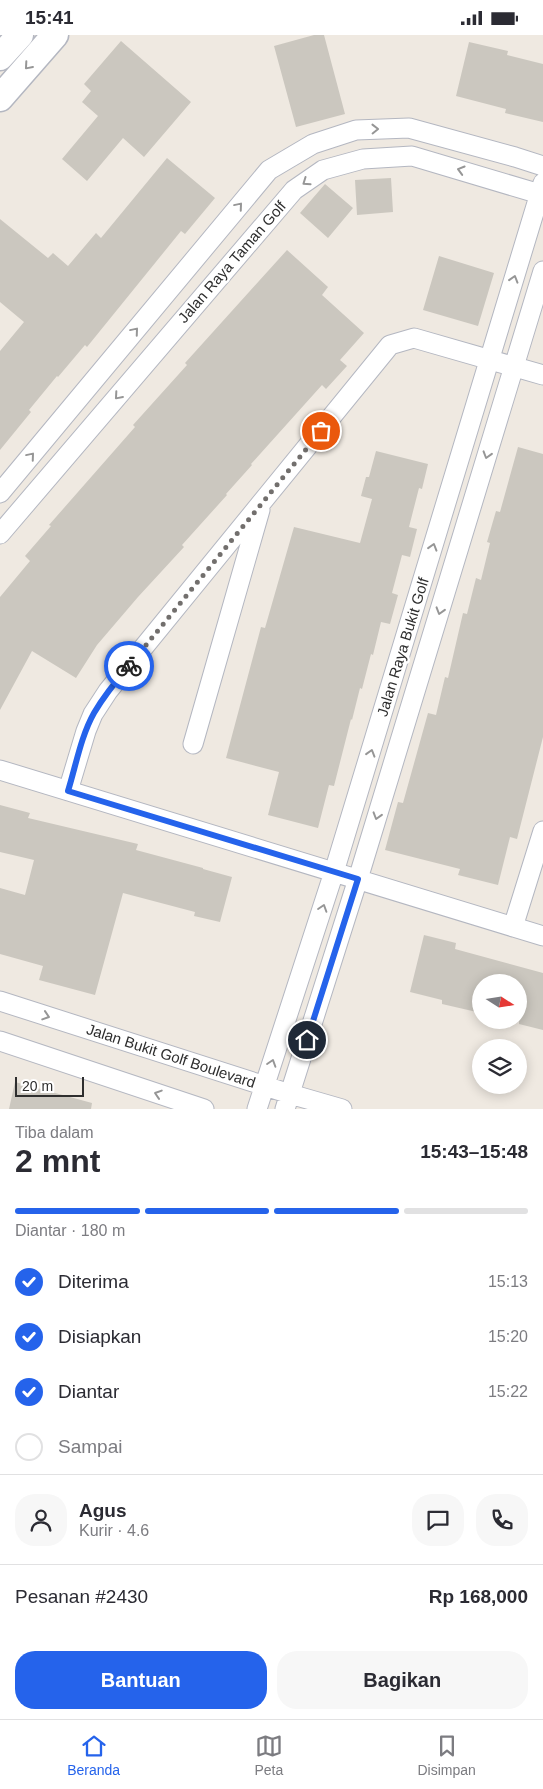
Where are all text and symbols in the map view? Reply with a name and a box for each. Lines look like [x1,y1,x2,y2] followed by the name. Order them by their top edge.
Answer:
[25,7,74,28] text: 15:41
[24,61,33,70] one-way arrow
[372,124,379,134] one-way arrow
[457,166,465,176] one-way arrow
[302,176,312,185] one-way arrow
[174,197,290,326] street label: Jalan Raya Taman Golf
[233,203,242,212] one-way arrow
[508,276,518,284] one-way arrow
[129,328,138,337] one-way arrow
[115,390,124,399] one-way arrow
[300,410,342,452] pin
[307,417,335,445] icon: bag
[482,451,492,459] one-way arrow
[26,452,35,461] one-way arrow
[427,543,437,552] one-way arrow
[373,575,432,718] street label: Jalan Raya Bukit Golf
[435,606,445,614] one-way arrow
[104,641,154,691] courier
[115,652,143,680] icon: bike
[365,749,375,757] one-way arrow
[373,812,383,820] one-way arrow
[317,904,327,913] one-way arrow
[472,974,528,1029] north arrow
[472,974,527,1094] map controls
[42,1010,50,1020] one-way arrow
[286,1019,328,1061] pin
[84,1020,258,1091] street label: Jalan Bukit Golf Boulevard
[293,1026,321,1054] icon: home
[472,1039,527,1094] button: layers
[267,1059,277,1067] one-way arrow
[15,1074,84,1097] scale bar
[22,1078,53,1094] text: 20 m
[154,1089,162,1099] one-way arrow
[15,1124,94,1141] text: Tiba dalam
[420,1141,528,1162] text: 15:43–15:48
[15,1143,100,1179] text: 2 mnt
[15,1222,125,1239] text: Diantar · 180 m
[15,1268,43,1296] icon: check
[58,1271,129,1292] text: Diterima
[488,1273,528,1290] text: 15:13
[15,1323,43,1351] icon: check
[58,1326,141,1347] text: Disiapkan
[488,1328,528,1345] text: 15:20
[15,1378,43,1406] icon: check
[58,1381,119,1402] text: Diantar
[488,1383,528,1400] text: 15:22
[58,1436,122,1457] text: Sampai
[15,1494,67,1546] button: person
[412,1494,464,1546] button: chat
[476,1494,528,1546] button: phone
[79,1500,127,1521] text: Agus
[79,1522,149,1539] text: Kurir · 4.6
[15,1586,148,1607] text: Pesanan #2430
[429,1586,528,1607] text: Rp 168,000
[15,1651,267,1709] button: Bantuan
[277,1651,528,1709] button: Bagikan
[67,1732,120,1778] tab: Beranda
[254,1732,283,1778] tab: Peta
[417,1732,476,1778] tab: Disimpan

